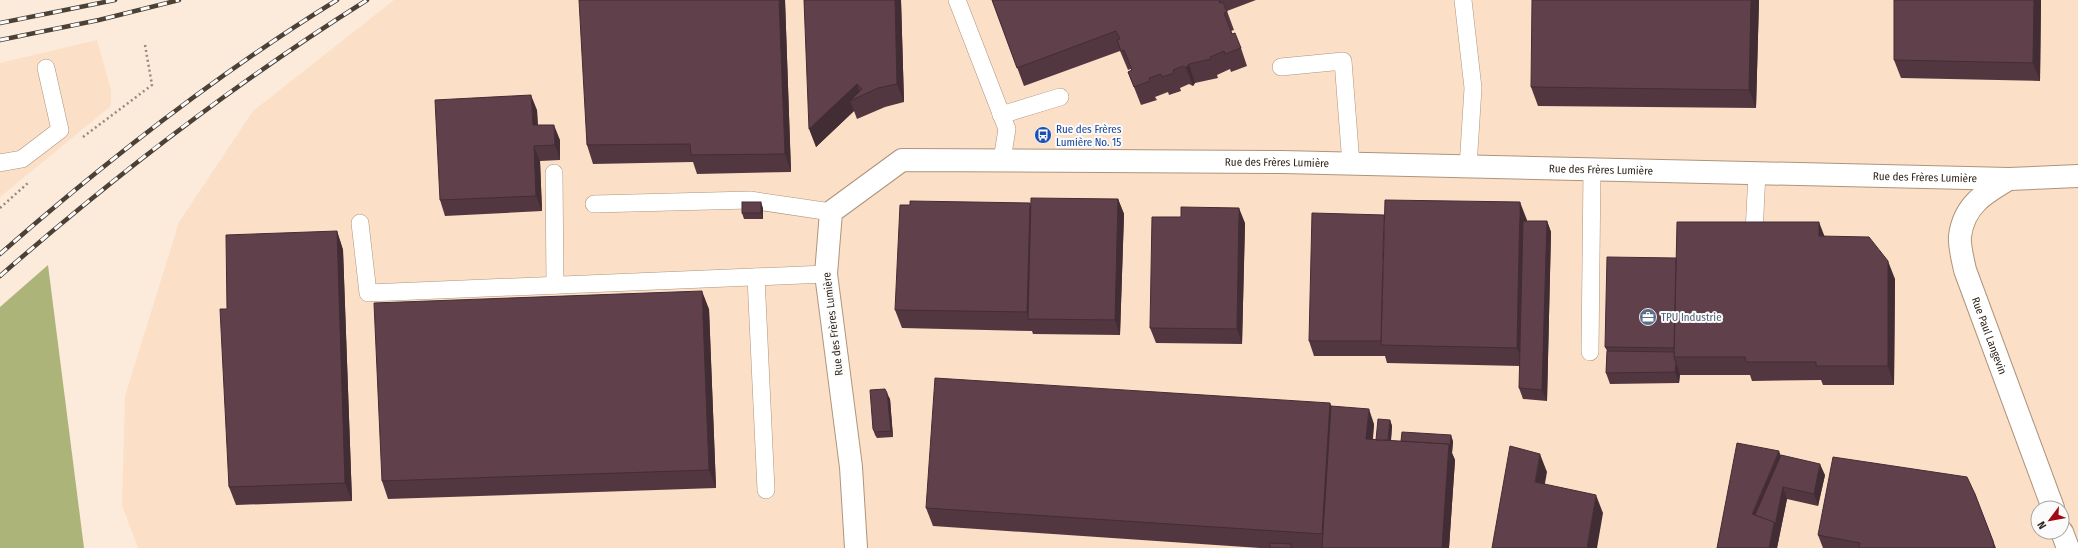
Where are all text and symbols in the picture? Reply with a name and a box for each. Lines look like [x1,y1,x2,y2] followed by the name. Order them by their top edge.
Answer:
[1056,123,1122,149] place label: Rue des Frères Lumière No. 15
[1033,125,1053,145] bus stop icon: Rue des Frères Lumière No. 15
[1225,155,1329,170] street label: Rue des Frères Lumière
[1549,162,1653,177] street label: Rue des Frères Lumière
[1873,169,1977,185] street label: Rue des Frères Lumière
[820,272,846,376] street label: Rue des Frères Lumière
[1969,295,2010,376] street label: Rue Paul Langevin
[1638,307,1658,327] office icon: TPU Industrie
[1661,311,1722,324] place label: TPU Industrie
[2030,500,2070,540] north arrow
[2035,519,2049,531] text: N

